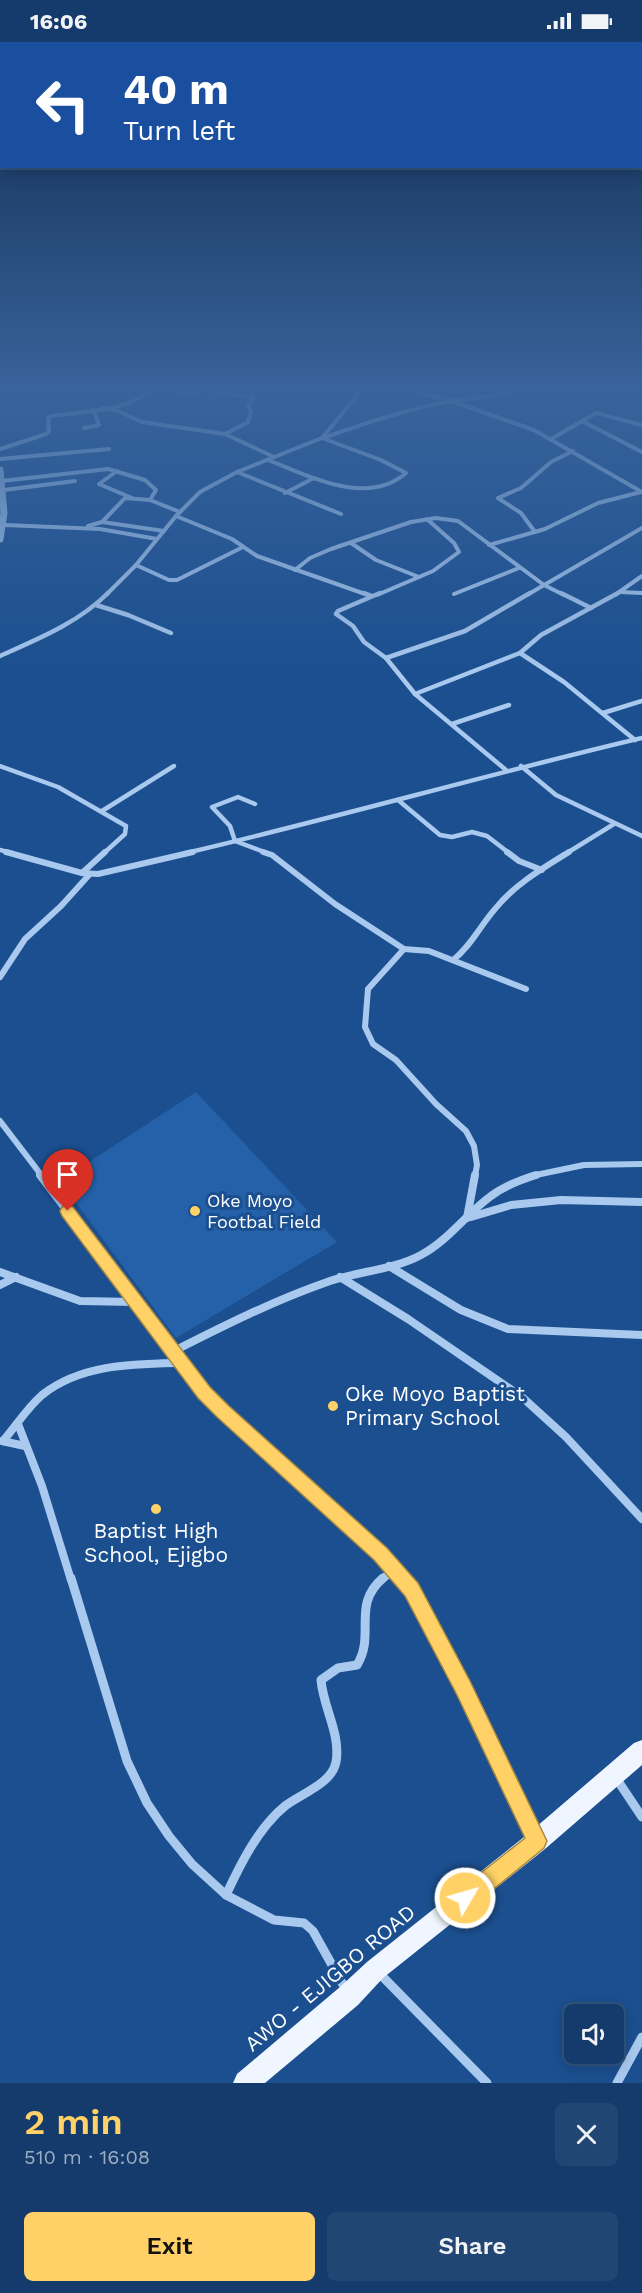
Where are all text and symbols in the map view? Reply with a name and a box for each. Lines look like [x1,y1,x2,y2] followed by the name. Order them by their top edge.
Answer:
[30,9,87,34] text: 16:06
[123,65,229,114] text: 40 m
[24,66,102,144] icon: left
[123,115,235,147] text: Turn left
[42,1149,93,1211] pin
[51,1158,84,1191] icon: arrive
[207,1190,321,1232] place label: Oke Moyo Footbal Field
[188,1204,202,1218] marker: Oke Moyo Footbal Field
[345,1381,525,1430] place label: Oke Moyo Baptist Primary School
[326,1399,340,1413] marker: Oke Moyo Baptist Primary School
[149,1502,163,1516] marker: Baptist High School, Ejigbo
[84,1518,228,1567] place label: Baptist High School, Ejigbo
[433,1866,497,1930] position arrow
[239,1899,420,2056] street label: AWO - EJIGBO ROAD
[564,2004,624,2064] map controls
[564,2004,624,2064] button: sound
[24,2101,123,2143] text: 2 min
[555,2103,618,2166] button: close
[24,2145,150,2169] text: 510 m · 16:08
[24,2212,315,2281] button: Exit
[327,2212,618,2281] button: Share

